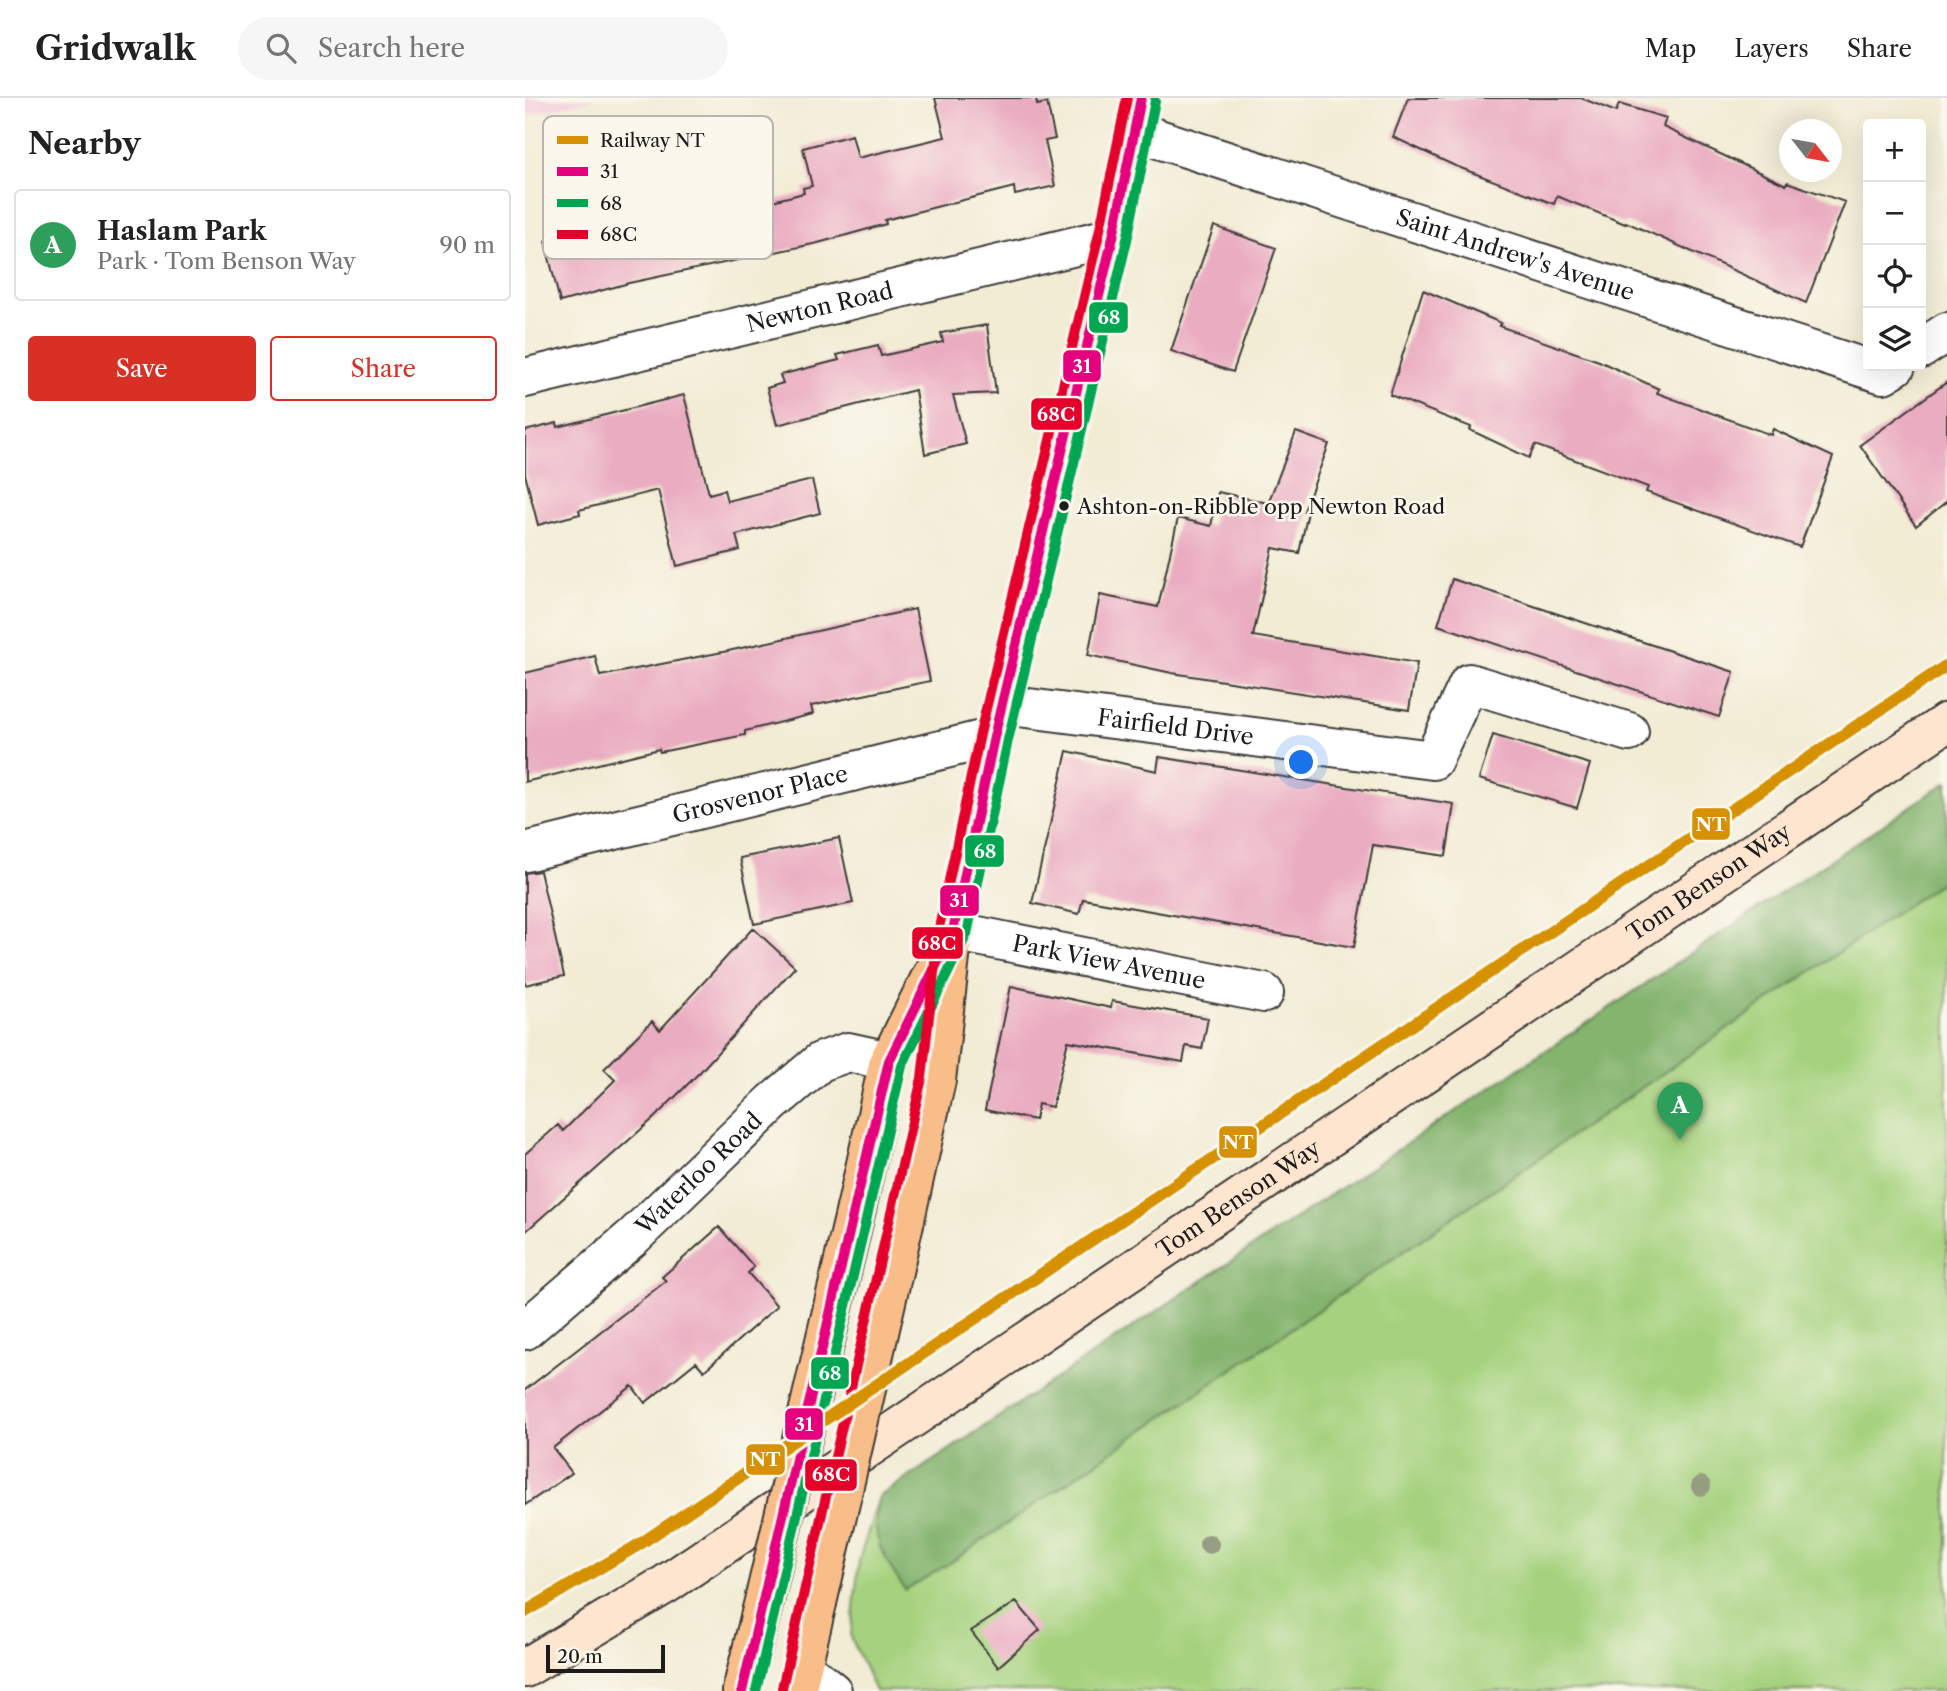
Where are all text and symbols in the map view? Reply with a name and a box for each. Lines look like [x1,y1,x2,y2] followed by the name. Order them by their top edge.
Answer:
[238,17,728,80] search box
[35,28,196,69] text: Gridwalk
[262,29,300,67] icon: search
[318,32,465,64] text: Search here
[1645,34,1696,63] text: Map
[1734,34,1809,63] text: Layers
[1847,34,1912,63] text: Share
[543,116,773,259] legend
[1779,119,1842,182] north arrow
[1863,119,1926,371] map controls
[1863,119,1926,182] button: +
[28,125,141,162] text: Nearby
[600,129,706,152] text: Railway NT
[600,160,618,183] text: 31
[1863,182,1926,245] button: −
[600,192,622,215] text: 68
[1393,203,1638,306] street label: Saint Andrew's Avenue
[97,215,266,247] text: Haslam Park
[600,223,637,246] text: 68C
[44,231,62,259] text: A
[439,231,495,259] text: 90 m
[1863,245,1926,308] button: locate
[97,247,356,275] text: Park · Tom Benson Way
[744,276,896,338] street label: Newton Road
[1088,301,1129,334] line badge: 68
[1097,306,1121,329] text: 68
[1863,308,1926,371] button: layers
[28,336,256,401] button: Save
[270,336,497,401] button: Share
[1062,349,1102,383] line badge: 31
[1072,355,1092,378] text: 31
[1030,397,1083,431] line badge: 68C
[1037,403,1075,426] text: 68C
[1076,494,1445,519] place label: Ashton-on-Ribble opp Newton Road
[1057,499,1071,513] marker: Ashton-on-Ribble opp Newton Road
[1096,703,1255,751] street label: Fairfield Drive
[1284,745,1318,779] your location
[669,759,851,829] street label: Grosvenor Place
[1691,807,1731,841] line badge: NT
[1695,813,1727,836] text: NT
[1622,817,1796,947] street label: Tom Benson Way
[964,834,1005,868] line badge: 68
[973,840,997,863] text: 68
[939,884,980,917] line badge: 31
[949,889,969,912] text: 31
[911,926,964,960] line badge: 68C
[1010,929,1208,995] street label: Park View Avenue
[918,932,956,955] text: 68C
[1657,1082,1703,1140] pin: A
[629,1106,768,1241] street label: Waterloo Road
[1218,1125,1258,1159] line badge: NT
[1222,1131,1254,1154] text: NT
[1151,1134,1326,1264] street label: Tom Benson Way
[810,1356,850,1390] line badge: 68
[818,1362,842,1385] text: 68
[784,1407,824,1441] line badge: 31
[794,1413,814,1436] text: 31
[745,1443,786,1476] line badge: NT
[749,1448,781,1471] text: NT
[804,1458,858,1492] line badge: 68C
[812,1463,850,1486] text: 68C
[546,1642,665,1674] scale bar
[557,1645,603,1668] text: 20 m

